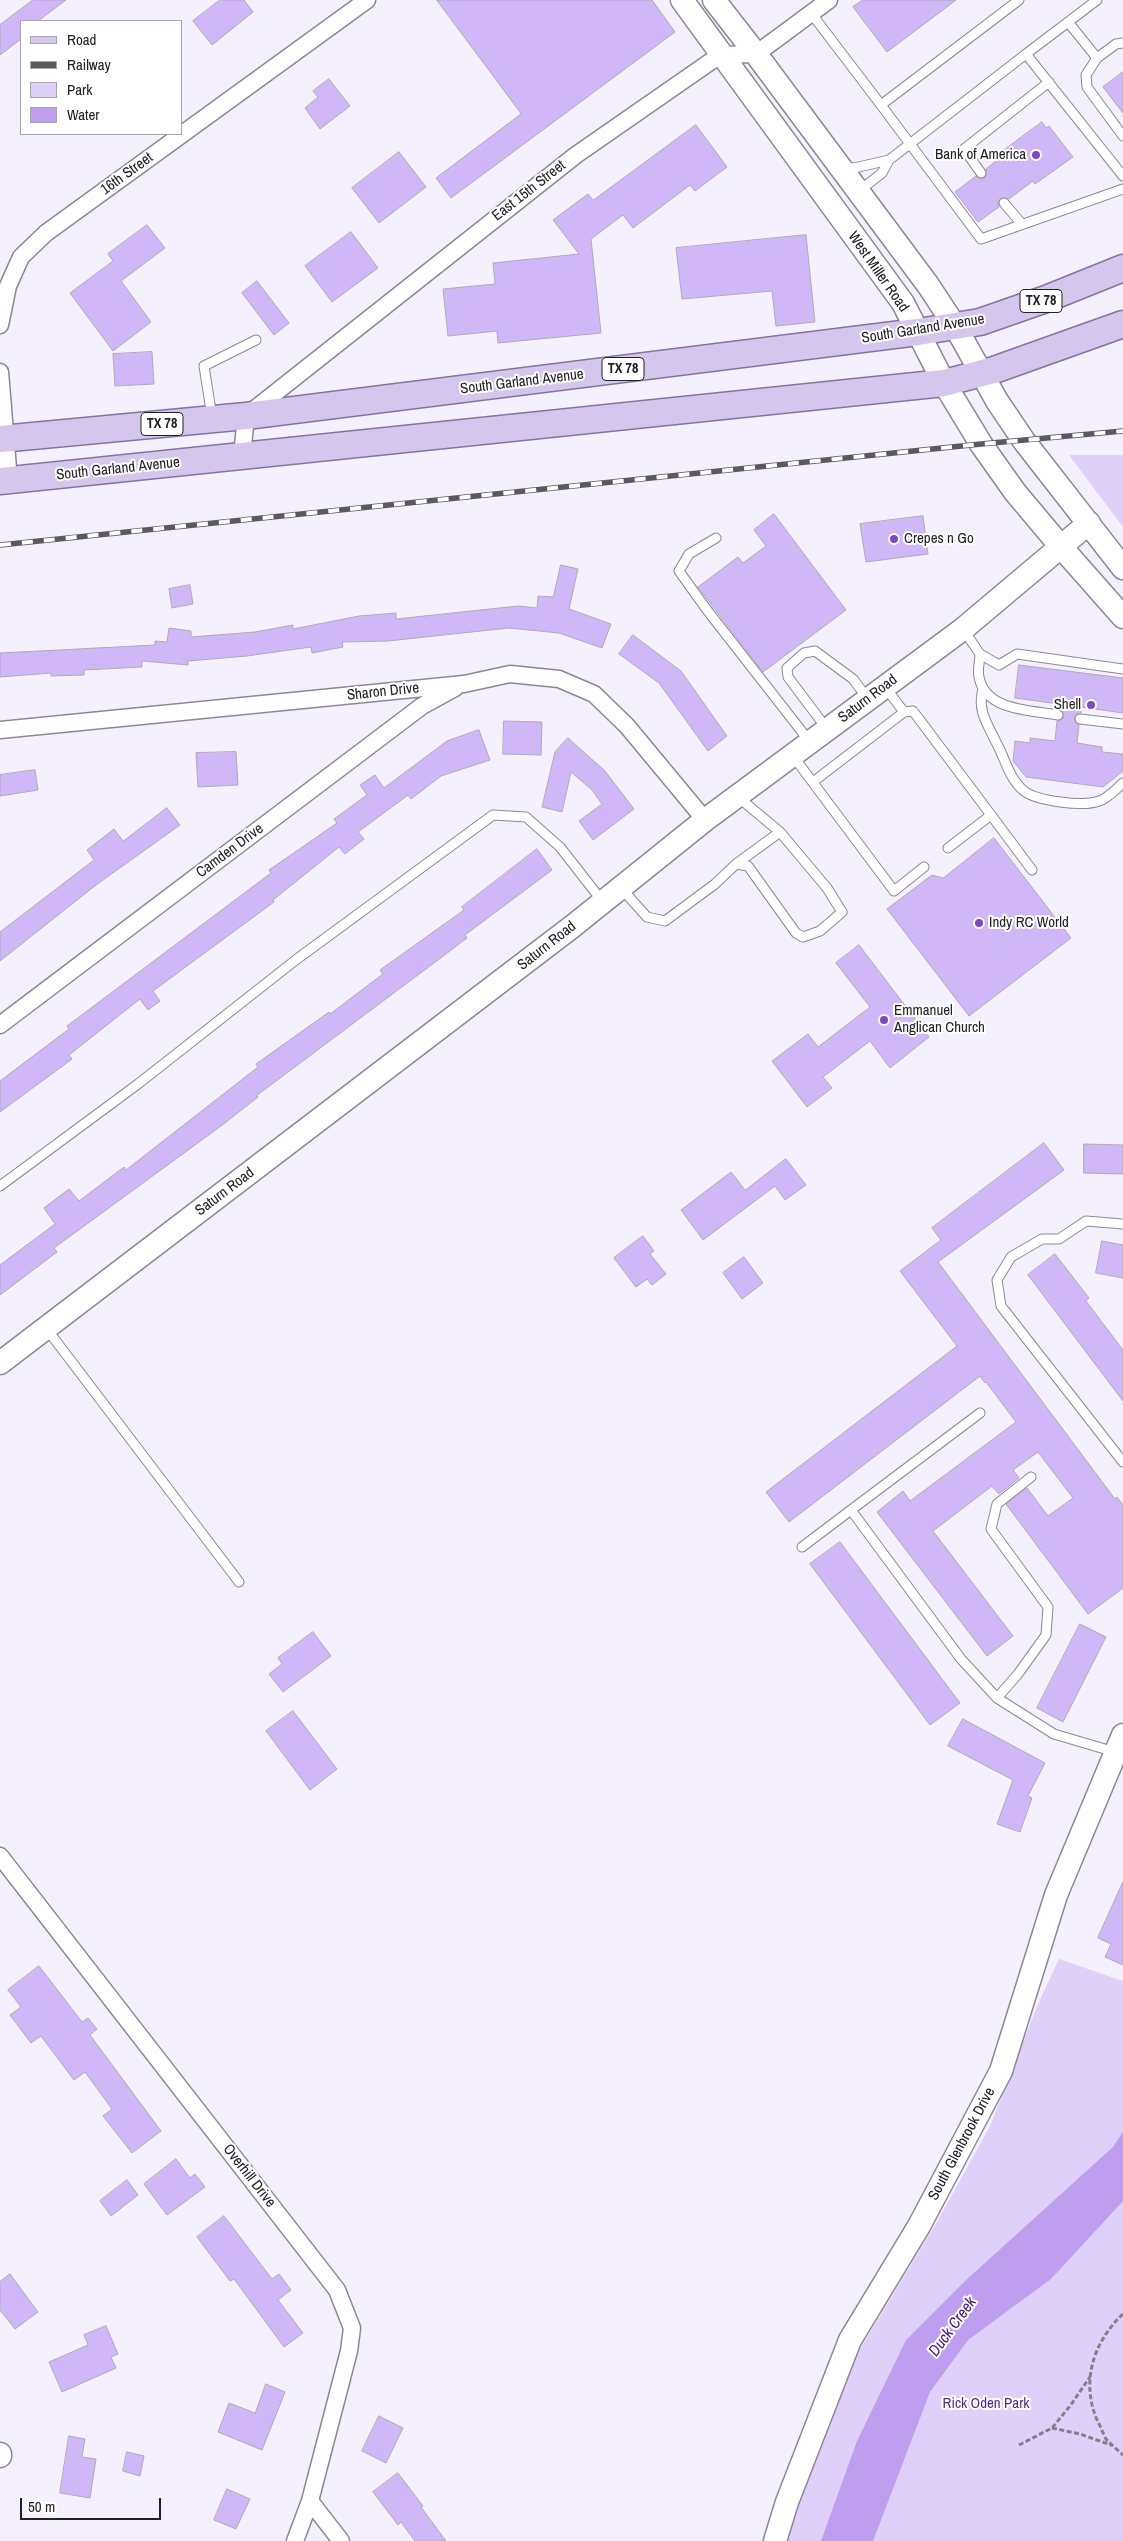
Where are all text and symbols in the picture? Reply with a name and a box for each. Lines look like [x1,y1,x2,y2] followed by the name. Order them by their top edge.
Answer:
[20,20,182,135] legend
[67,29,96,50] text: Road
[67,54,111,75] text: Railway
[67,79,92,100] text: Park
[67,104,99,125] text: Water
[935,146,1026,164] place label: Bank of America
[97,149,157,199] street label: 16th Street
[1030,149,1042,161] marker: Bank of America
[489,157,569,225] street label: East 15th Street
[844,228,912,316] street label: West Miller Road
[1020,290,1062,312] road number: TX 78
[860,310,986,348] street label: South Garland Avenue
[602,358,644,380] road number: TX 78
[459,365,585,399] street label: South Garland Avenue
[141,412,183,436] road number: TX 78
[55,454,181,484] street label: South Garland Avenue
[904,530,974,548] place label: Crepes n Go
[888,533,900,545] marker: Crepes n Go
[835,671,901,727] street label: Saturn Road
[346,679,420,705] street label: Sharon Drive
[1054,696,1081,714] place label: Shell
[1085,699,1097,711] marker: Shell
[193,820,267,882] street label: Camden Drive
[989,914,1069,932] place label: Indy RC World
[973,917,985,929] marker: Indy RC World
[514,918,580,974] street label: Saturn Road
[894,1002,985,1037] place label: Emmanuel Anglican Church
[878,1014,890,1026] marker: Emmanuel Anglican Church
[192,1164,258,1220] street label: Saturn Road
[925,2085,999,2203] street label: South Glenbrook Drive
[219,2141,279,2211] street label: Overhill Drive
[925,2294,981,2360] water label: Duck Creek
[943,2395,1029,2413] park label: Rick Oden Park
[22,2488,164,2520] scale bar
[28,2496,55,2517] text: 50 m

